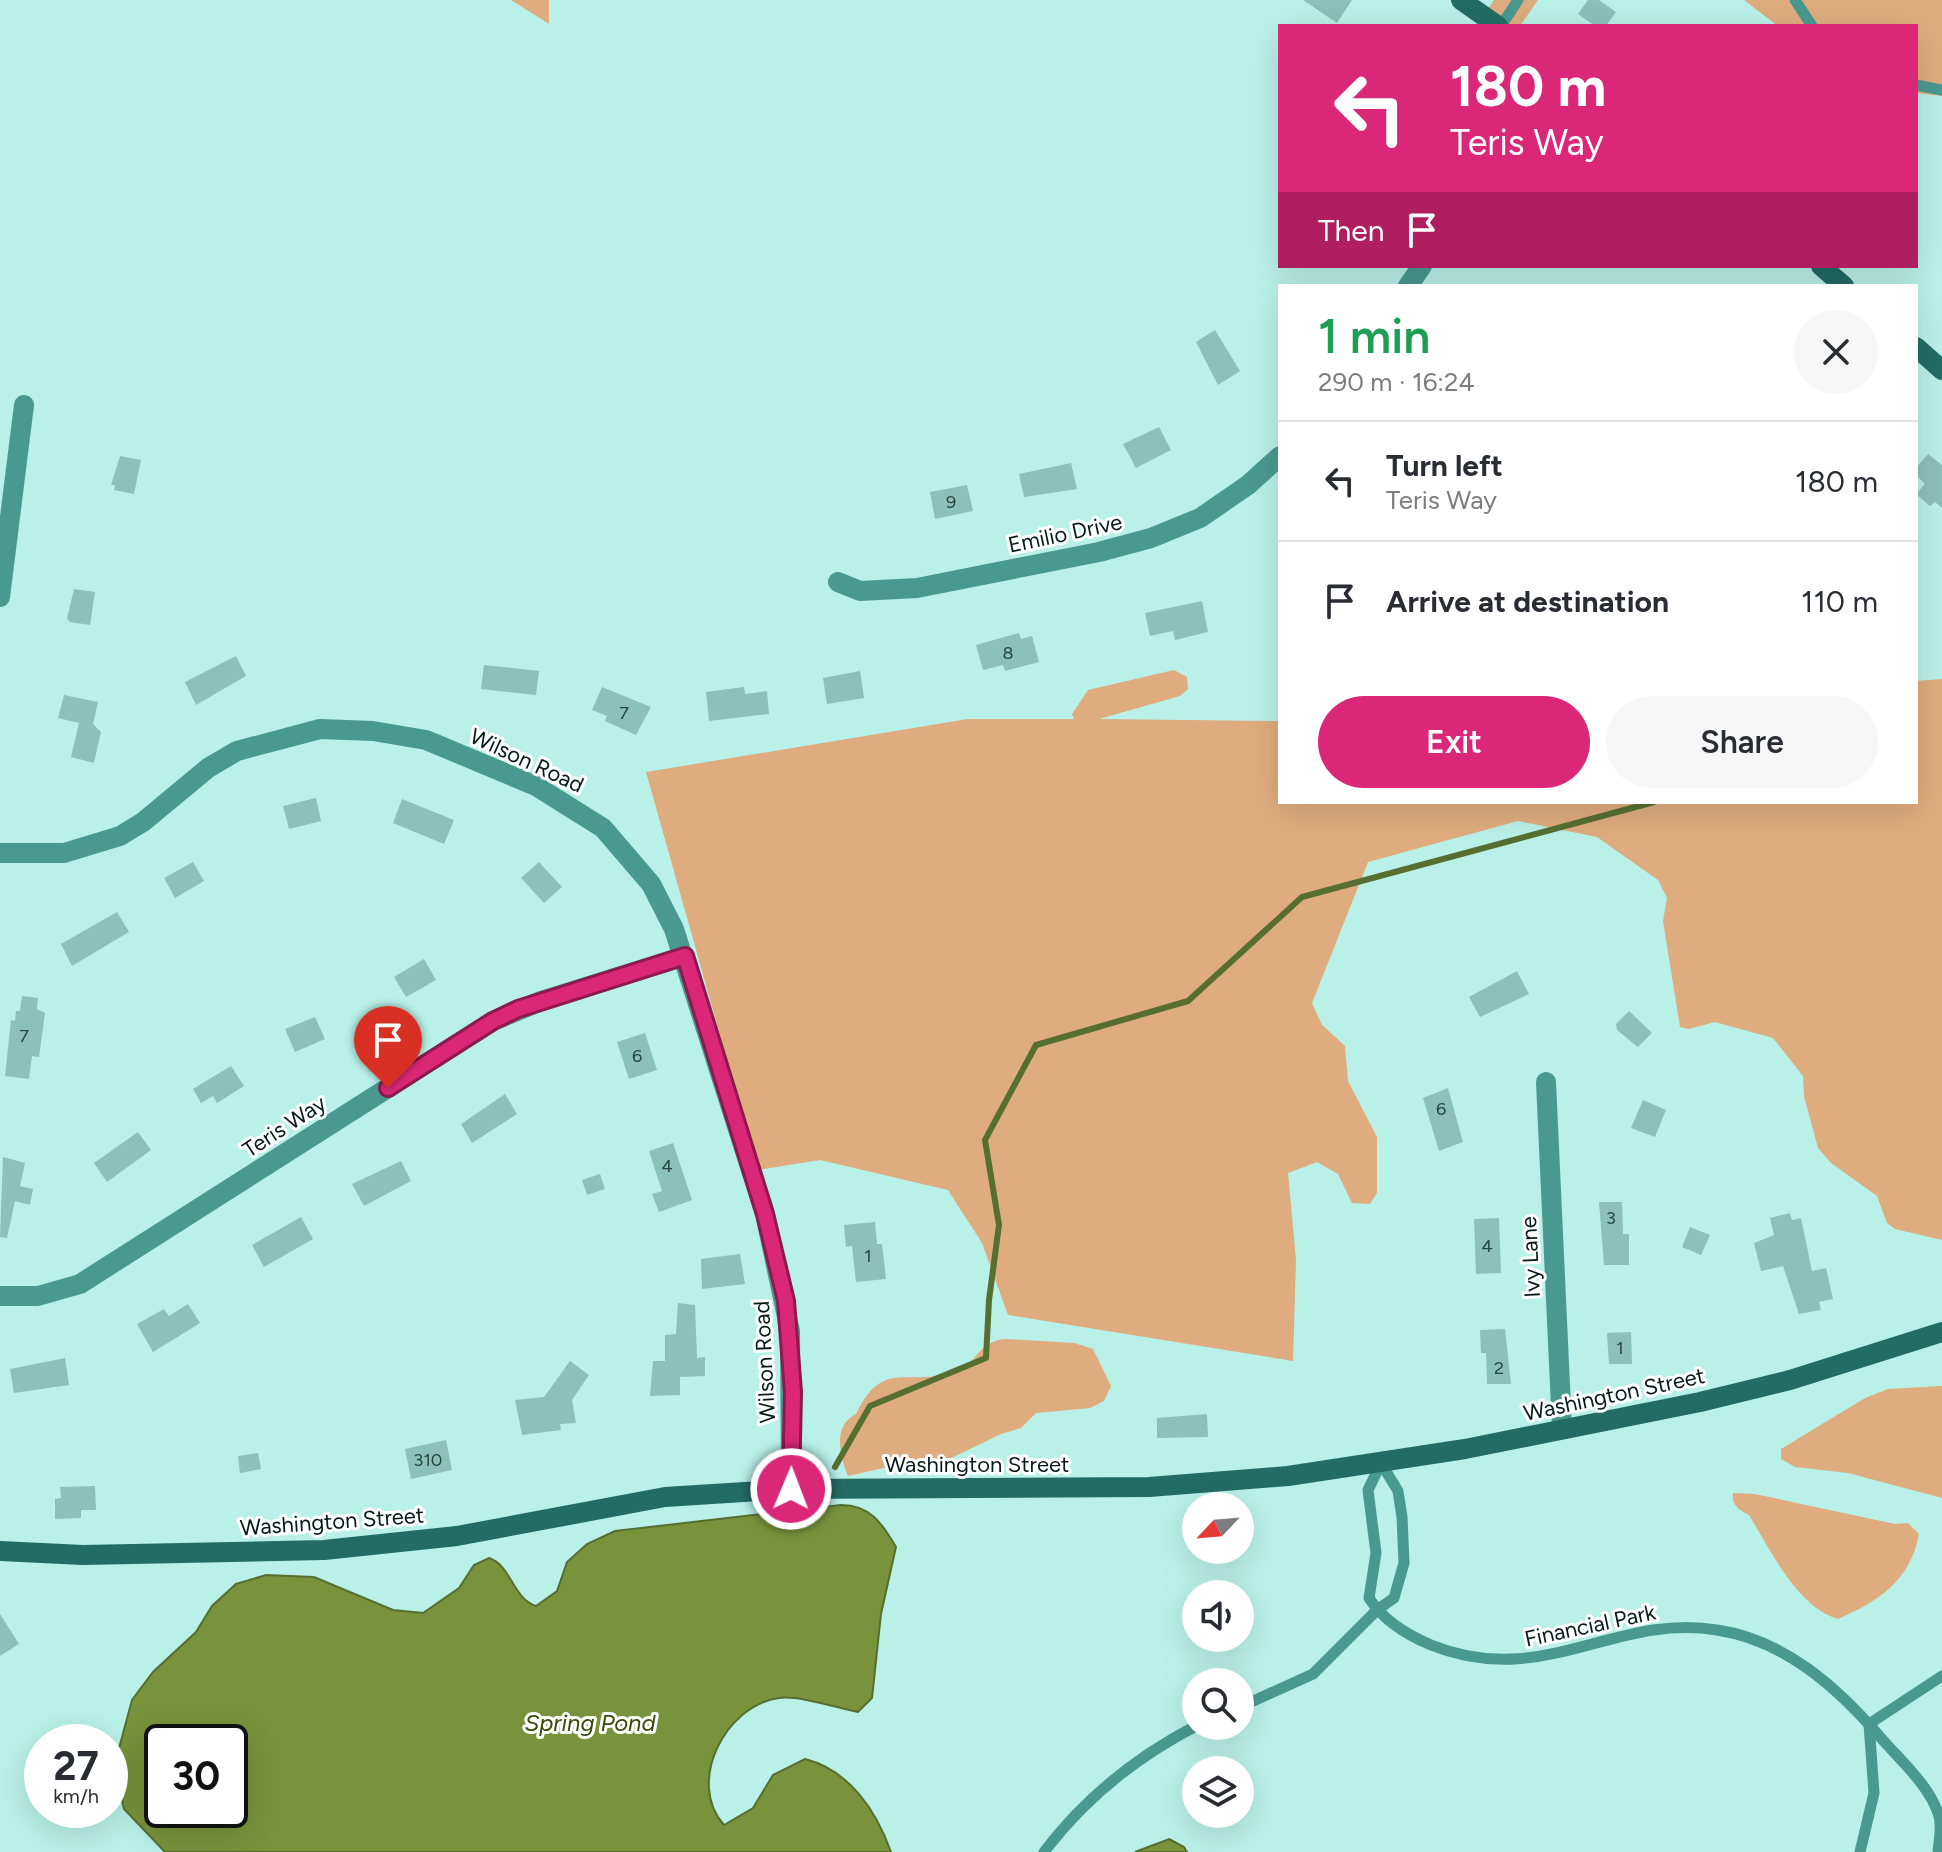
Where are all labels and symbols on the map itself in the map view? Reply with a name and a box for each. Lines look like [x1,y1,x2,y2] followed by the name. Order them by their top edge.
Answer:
[946,491,956,513] house number: 9
[1006,508,1125,559] street label: Emilio Drive
[1002,642,1014,664] house number: 8
[619,702,629,724] house number: 7
[466,722,588,799] street label: Wilson Road
[354,1006,422,1088] pin
[19,1025,29,1047] house number: 7
[632,1045,642,1067] house number: 6
[238,1089,331,1163] street label: Teris Way
[1436,1098,1446,1120] house number: 6
[661,1155,673,1177] house number: 4
[1606,1207,1616,1229] house number: 3
[1515,1216,1546,1298] street label: Ivy Lane
[1481,1235,1493,1257] house number: 4
[864,1245,872,1267] house number: 1
[748,1300,781,1424] street label: Wilson Road
[1616,1337,1624,1359] house number: 1
[1494,1357,1504,1379] house number: 2
[1521,1362,1707,1427] street label: Washington Street
[749,1447,833,1531] position arrow
[414,1449,442,1471] house number: 310
[885,1451,1069,1478] street label: Washington Street
[1182,1492,1254,1564] north arrow
[239,1502,425,1541] street label: Washington Street
[1522,1598,1658,1653] street label: Financial Park
[524,1708,656,1737] water label: Spring Pond
[144,1724,248,1828] speed limit sign: 30

